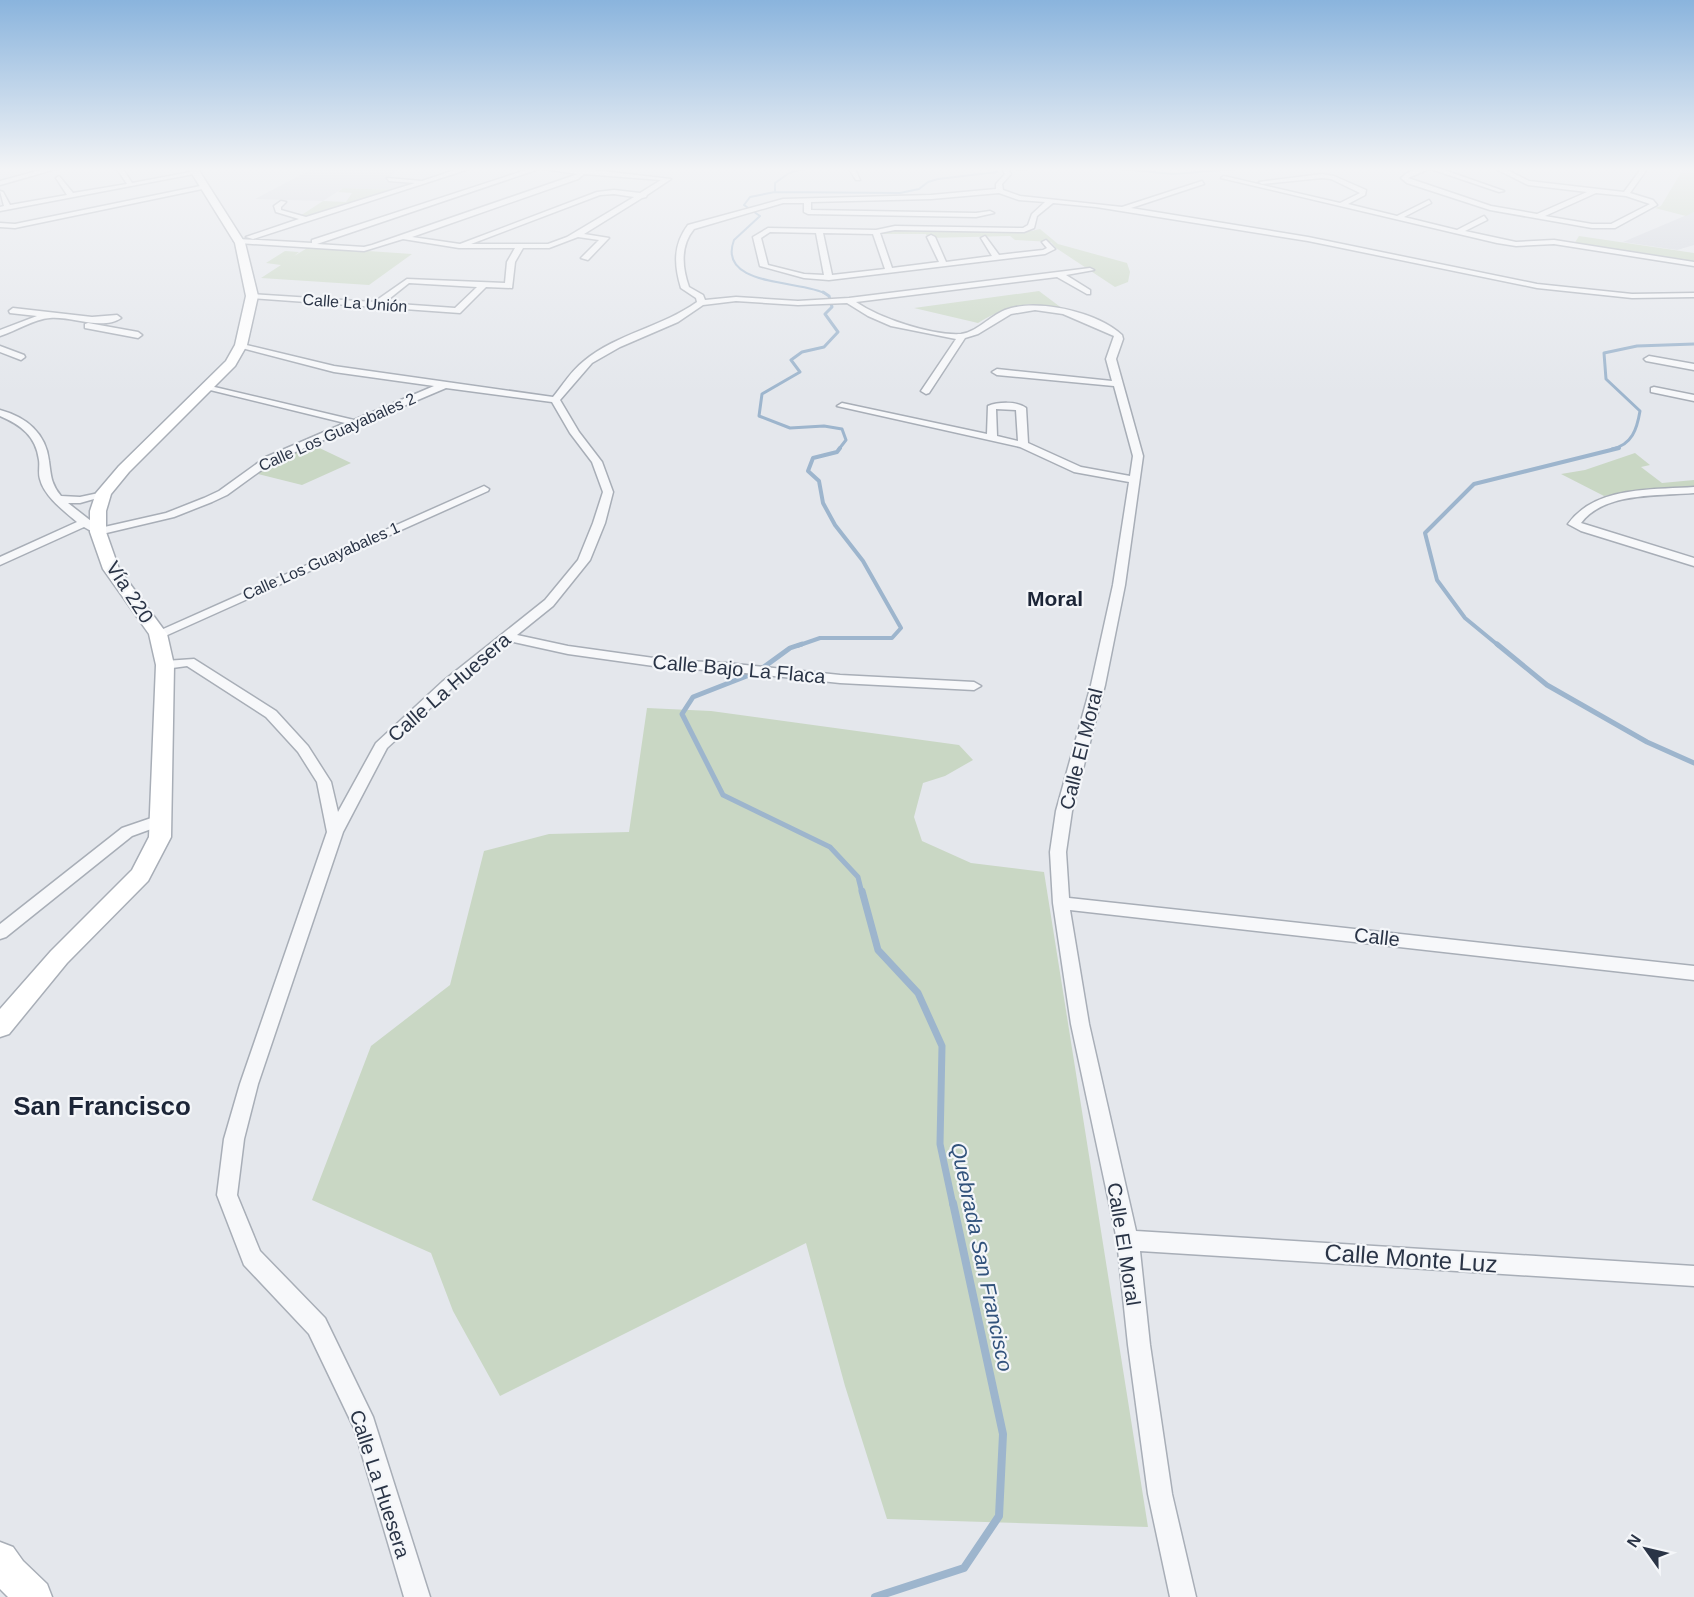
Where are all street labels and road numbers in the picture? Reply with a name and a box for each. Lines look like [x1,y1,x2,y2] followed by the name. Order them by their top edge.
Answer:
[302,291,408,315] street label: Calle La Unión
[256,390,418,474] street label: Calle Los Guayabales 2
[240,519,402,603] street label: Calle Los Guayabales 1
[102,557,158,627] street label: Vía 220
[383,627,515,746] street label: Calle La Huesera
[652,650,827,688] street label: Calle Bajo La Flaca
[1055,686,1107,812] street label: Calle El Moral
[1353,924,1401,950] street label: Calle
[1103,1181,1145,1307] street label: Calle El Moral
[1324,1238,1498,1278] street label: Calle Monte Luz
[346,1407,415,1562] street label: Calle La Huesera

